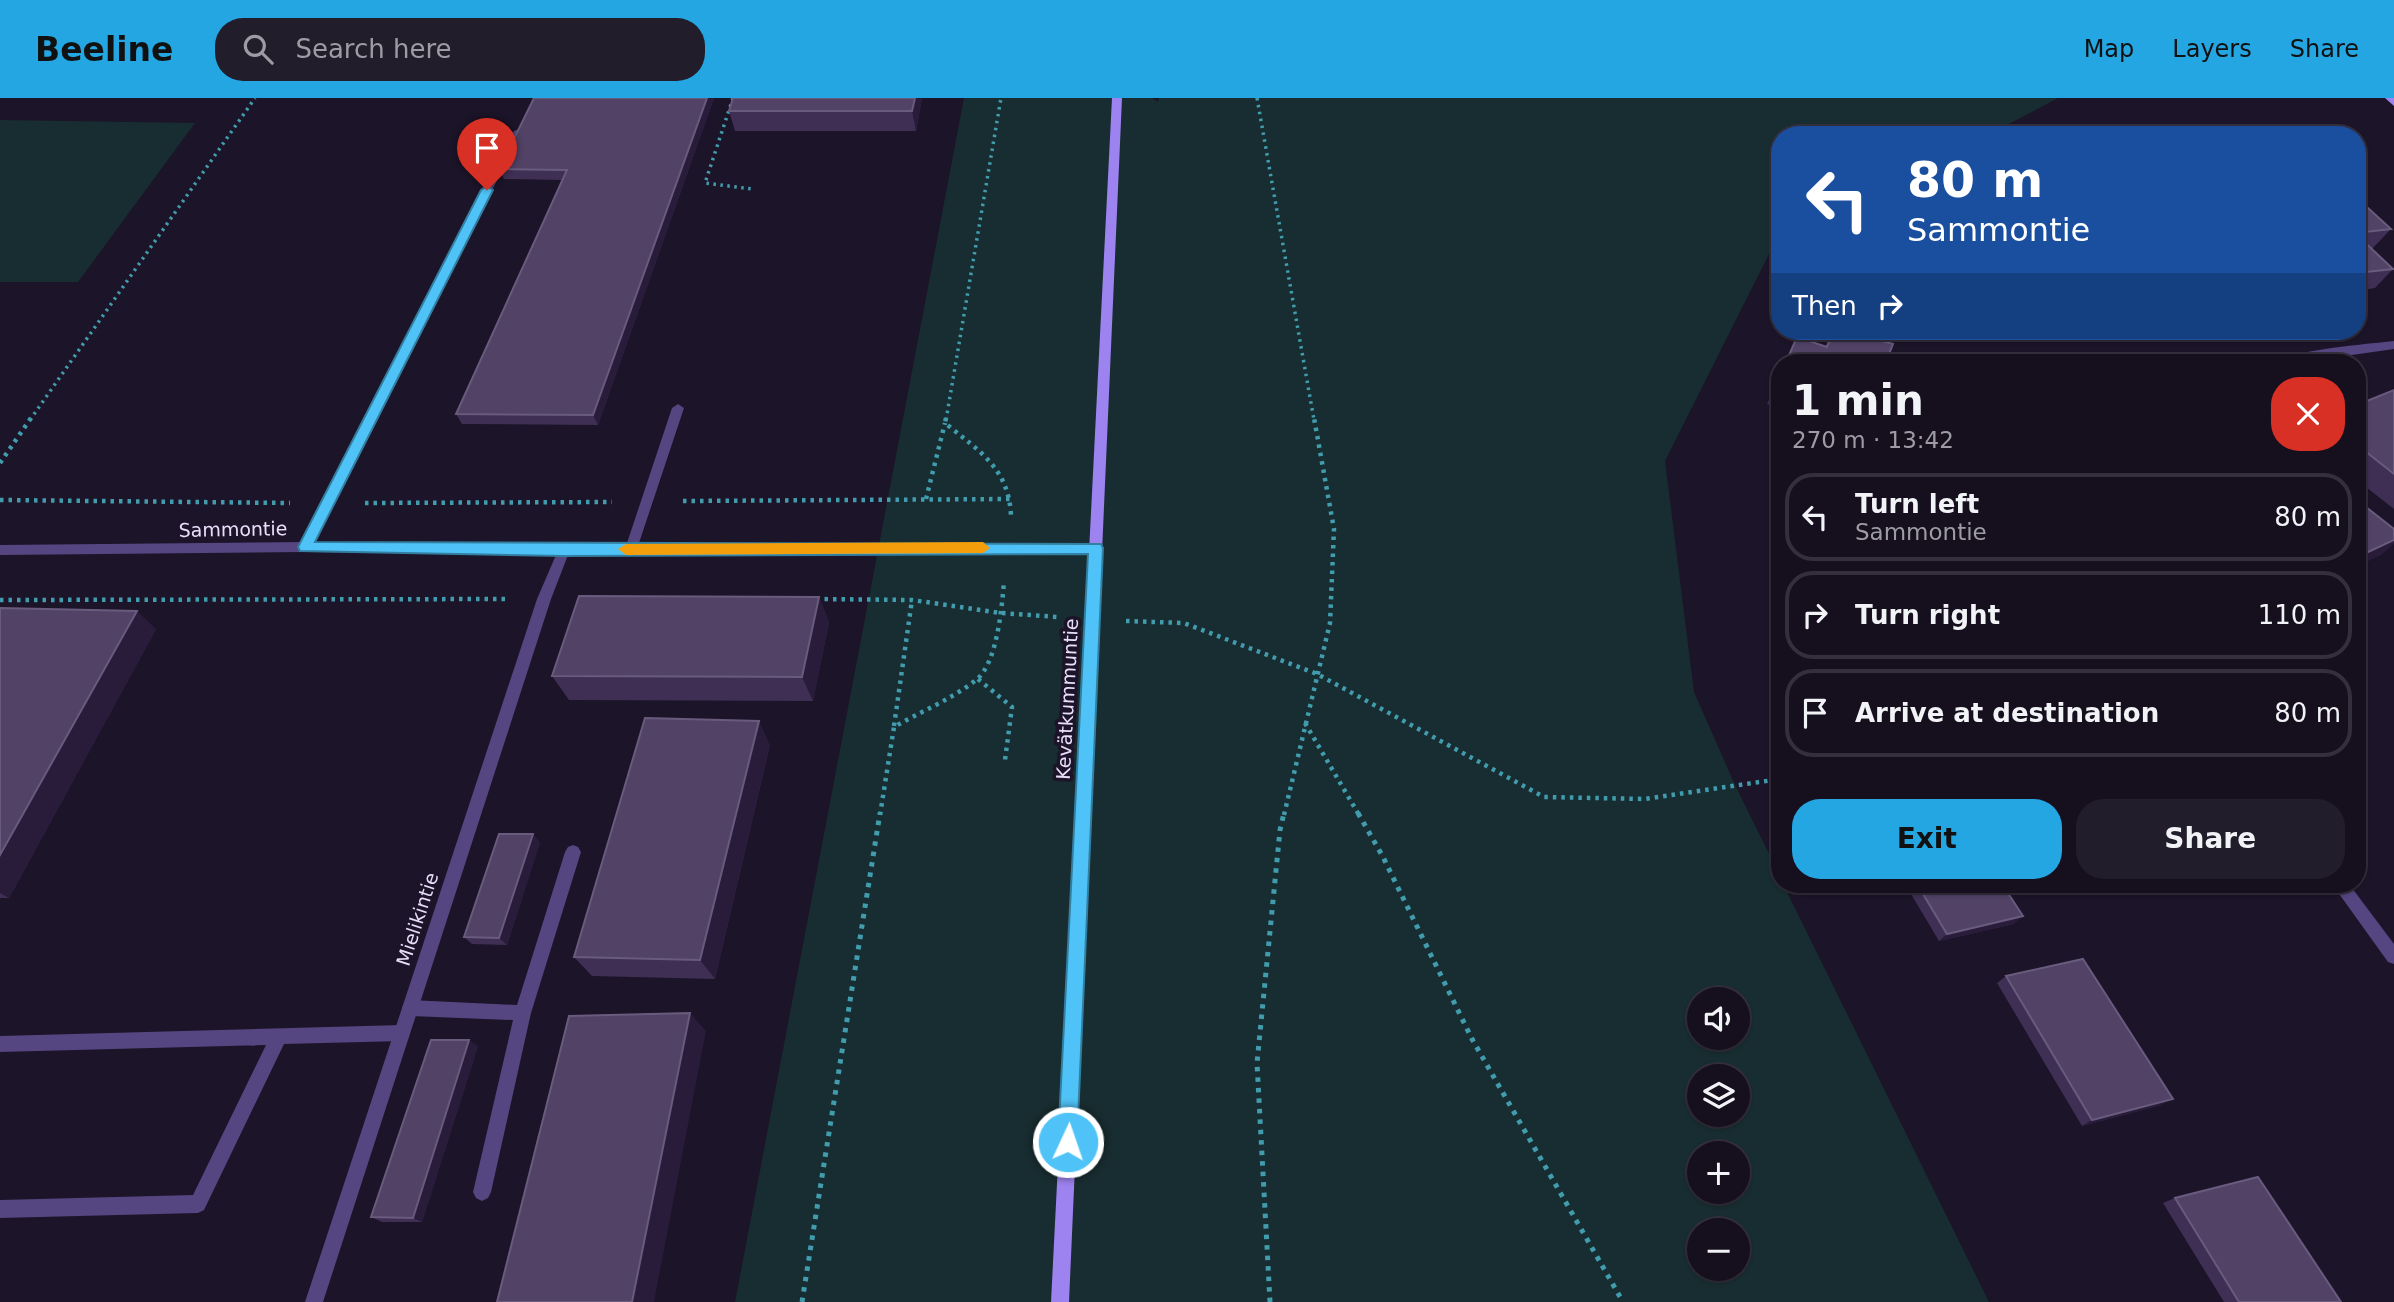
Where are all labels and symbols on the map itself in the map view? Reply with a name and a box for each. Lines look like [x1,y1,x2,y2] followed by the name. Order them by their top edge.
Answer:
[457,118,517,190] pin
[178,517,288,541] street label: Sammontie
[1052,618,1082,780] street label: Kevätkummuntie
[392,870,442,968] street label: Mielikintie
[1031,1105,1105,1179] position arrow

